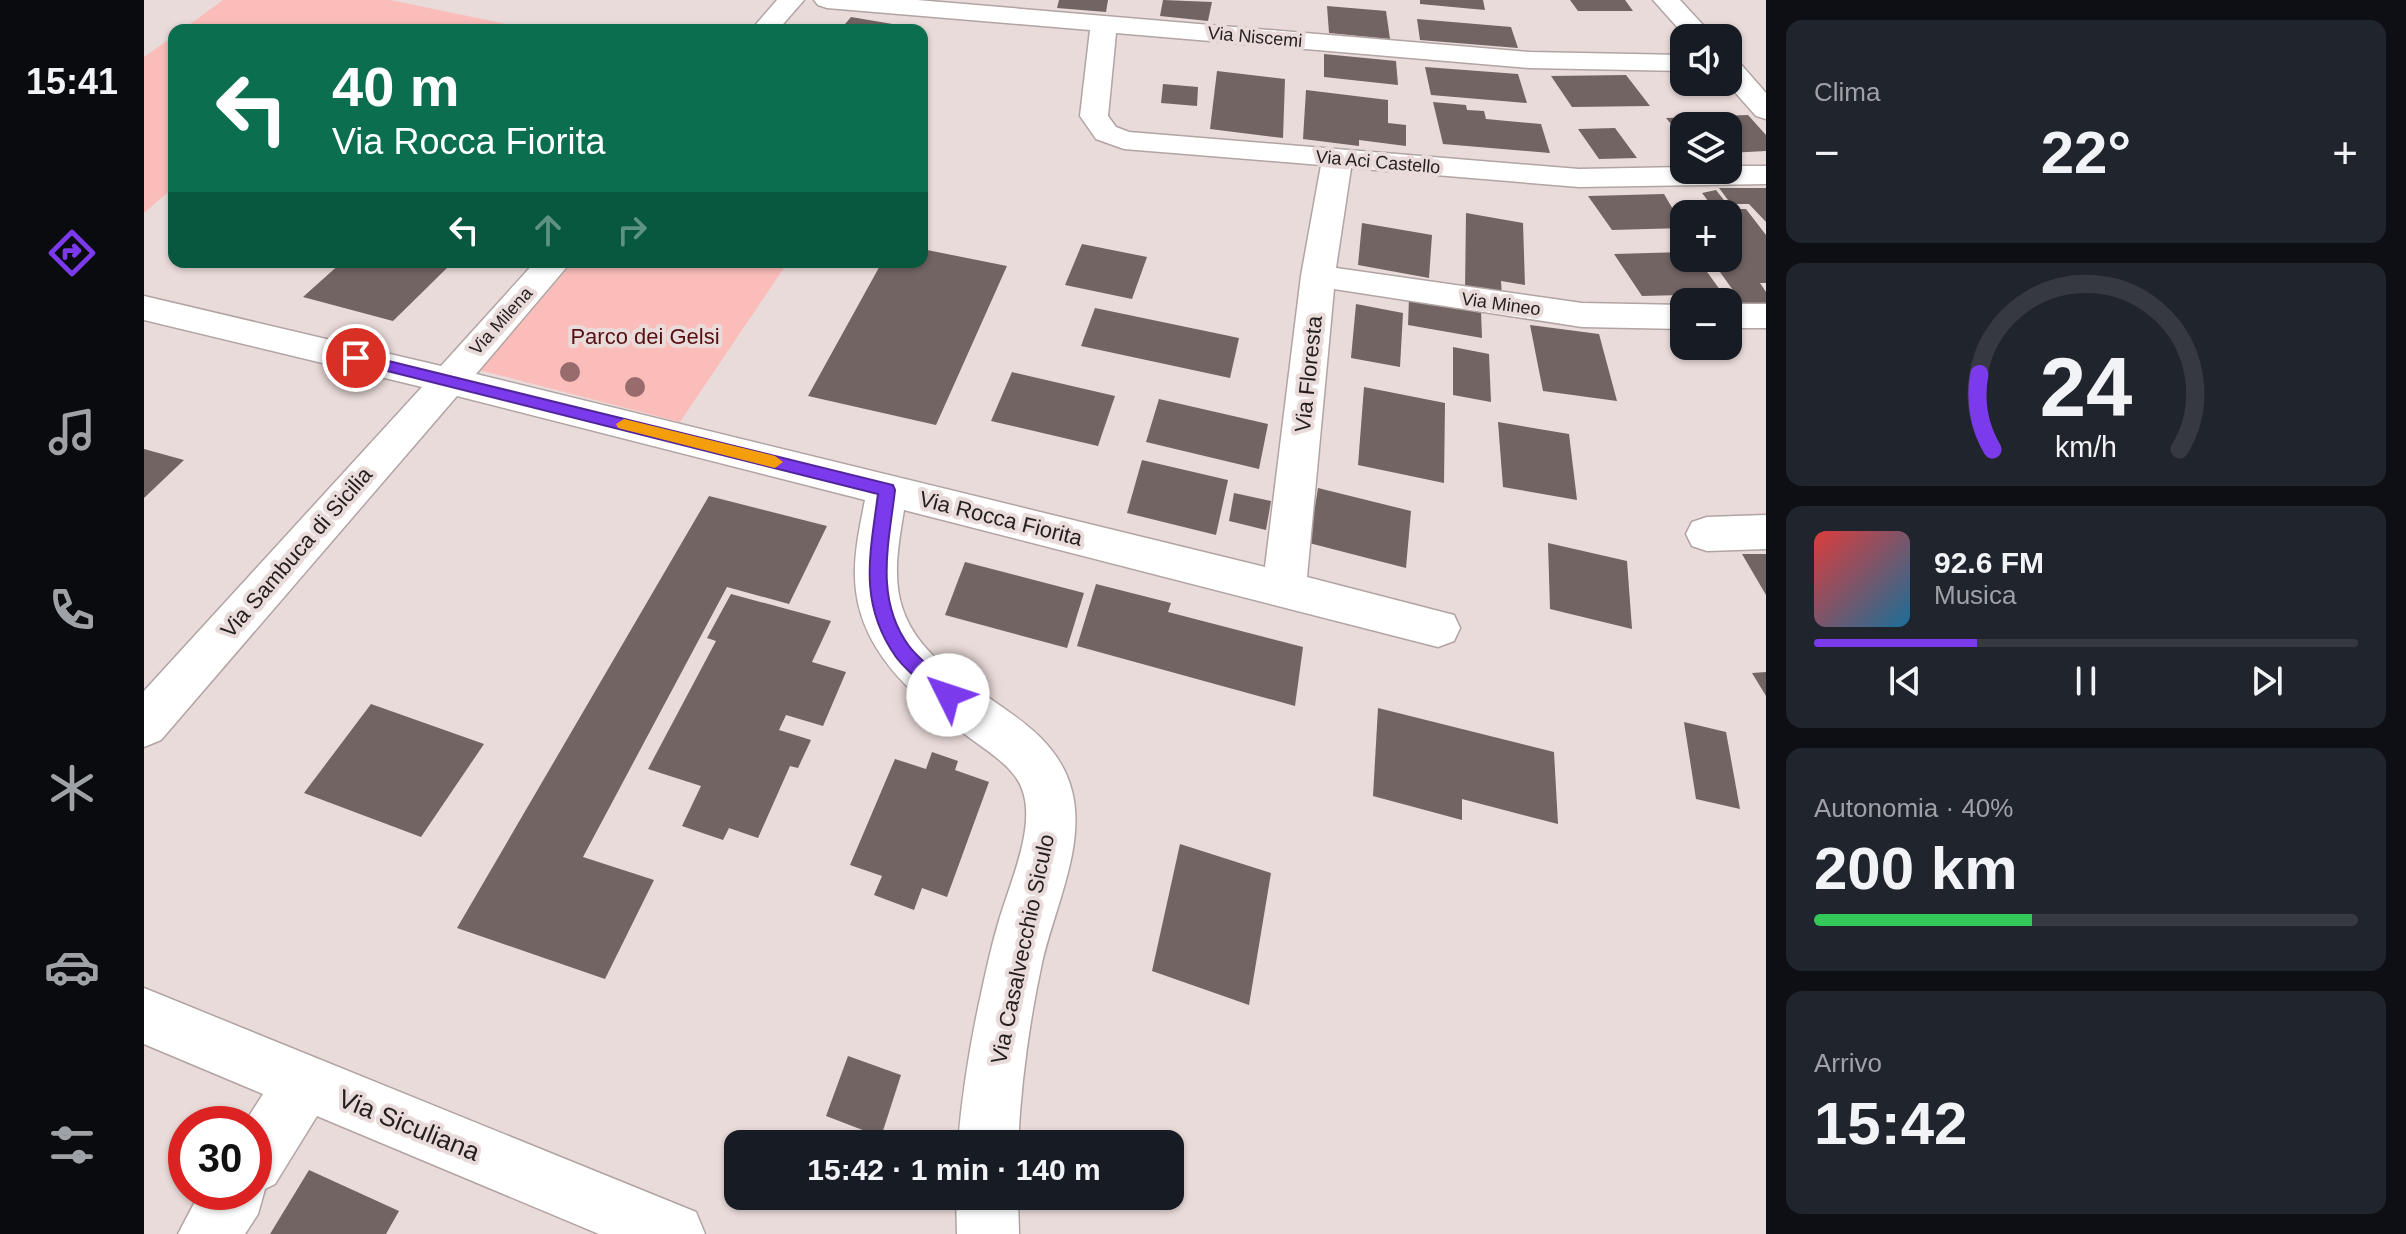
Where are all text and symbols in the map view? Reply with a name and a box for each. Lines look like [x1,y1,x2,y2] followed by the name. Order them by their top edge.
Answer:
[1207,23,1303,51] street label: Via Niscemi
[1670,24,1742,360] map controls
[1670,24,1742,96] button: sound
[332,55,460,118] text: 40 m
[200,56,304,160] icon: left
[26,61,118,102] text: 15:41
[1814,77,1880,107] text: Clima
[1670,112,1742,184] button: layers
[2041,119,2131,186] text: 22°
[332,121,605,162] text: Via Rocca Fiorita
[1814,128,1840,177] text: −
[2332,128,2358,177] text: +
[1315,147,1441,177] street label: Via Aci Castello
[1670,200,1742,272] button: +
[442,208,486,252] icon: left
[526,208,570,252] icon: ahead
[610,208,654,252] icon: right
[44,225,100,281] icon: directions
[466,282,537,359] street label: Via Milena
[1670,288,1742,360] button: −
[1460,289,1542,319] street label: Via Mineo
[1290,314,1327,434] street label: Via Floresta
[322,324,390,392] pin
[570,324,720,349] park label: Parco dei Gelsi
[334,336,378,380] icon: arrive
[2040,341,2132,434] text: 24
[44,404,100,460] icon: music
[2055,431,2117,463] text: km/h
[216,462,378,643] street label: Via Sambuca di Sicilia
[917,486,1086,551] street label: Via Rocca Fiorita
[1934,546,2044,579] text: 92.6 FM
[1934,580,2016,610] text: Musica
[44,582,100,638] icon: phone
[906,653,990,737] position arrow
[1883,659,1927,703] icon: previous
[2064,659,2108,703] icon: pause
[2245,659,2289,703] icon: next
[44,760,100,816] icon: climate
[1814,793,2013,823] text: Autonomia · 40%
[986,832,1059,1066] street label: Via Casalvecchio Siculo
[1814,835,2018,902] text: 200 km
[44,939,100,995] icon: car
[1814,1048,1882,1078] text: Arrivo
[334,1083,485,1167] street label: Via Siculiana
[1814,1090,1967,1157] text: 15:42
[168,1106,272,1210] speed limit sign: 30
[44,1117,100,1173] icon: filters
[807,1153,1101,1186] text: 15:42 · 1 min · 140 m

